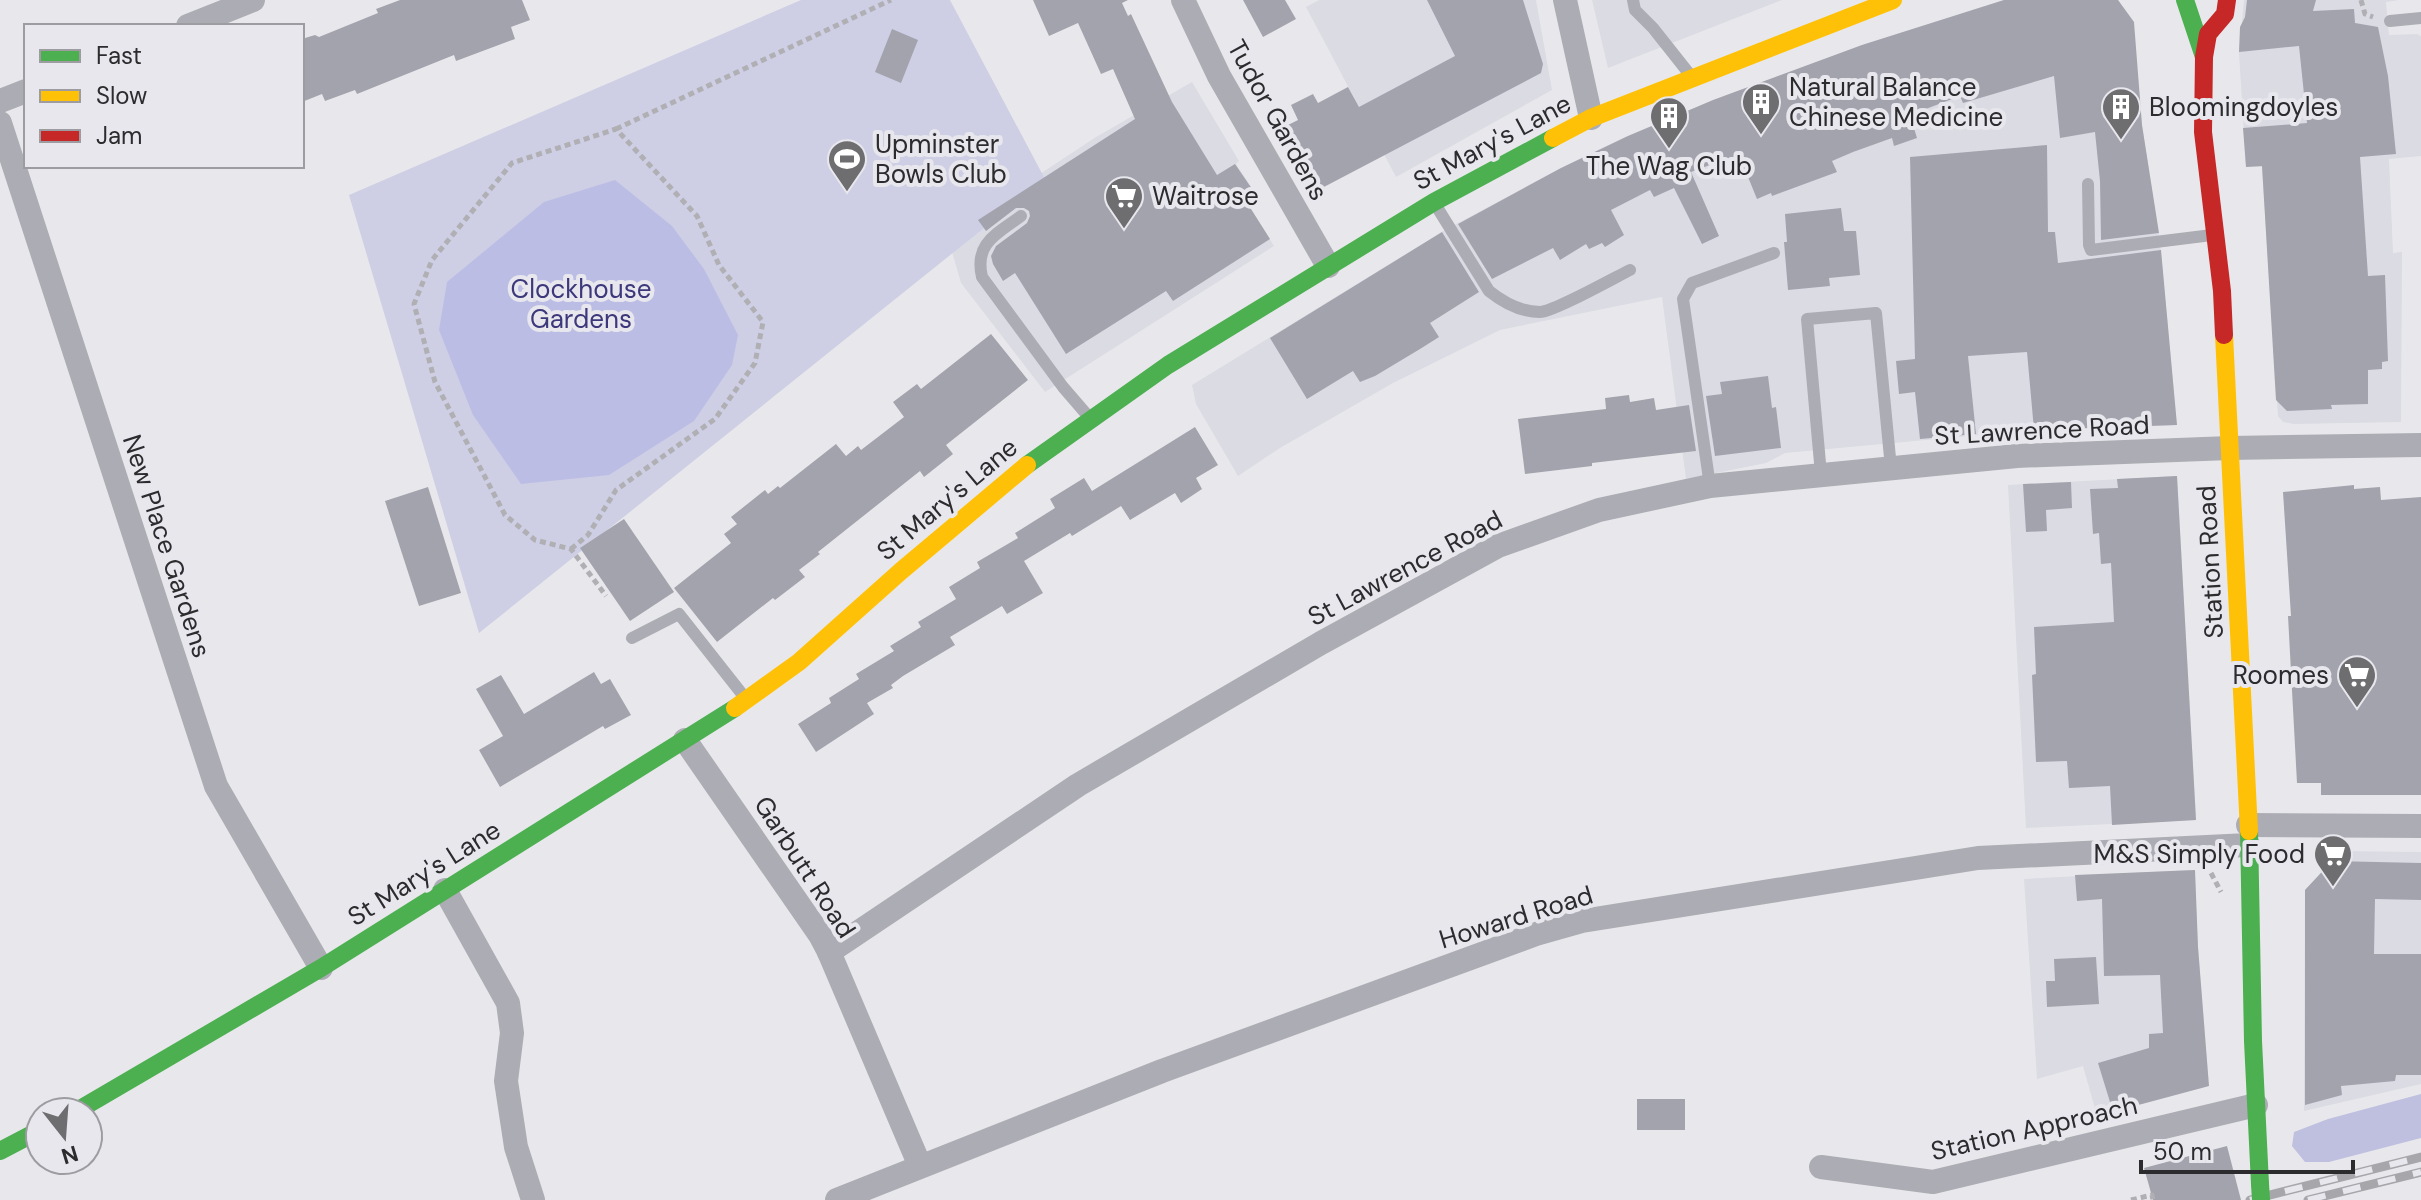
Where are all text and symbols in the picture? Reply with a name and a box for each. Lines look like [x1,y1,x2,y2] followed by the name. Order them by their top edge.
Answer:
[24,24,304,168] legend
[1220,34,1336,206] street label: Tudor Gardens
[96,40,142,71] text: Fast
[1789,70,2003,134] place label: Natural Balance Chinese Medicine
[96,80,147,111] text: Slow
[1740,81,1782,136] building icon: Natural Balance Chinese Medicine
[1407,86,1577,198] street label: St Mary's Lane
[2100,86,2142,141] building icon: Bloomingdoyles
[2149,90,2338,124] place label: Bloomingdoyles
[1648,95,1690,150] building icon: The Wag Club
[96,120,142,151] text: Jam
[875,127,1007,191] place label: Upminster Bowls Club
[826,138,868,193] sports icon: Upminster Bowls Club
[1586,149,1752,183] place label: The Wag Club
[1103,175,1145,230] supermarket icon: Waitrose
[1152,179,1259,213] place label: Waitrose
[511,272,651,336] park label: Clockhouse Gardens
[1934,407,2150,453] street label: St Lawrence Road
[115,430,219,662] street label: New Place Gardens
[869,430,1025,568] street label: St Mary's Lane
[2189,485,2231,639] street label: Station Road
[1302,502,1508,634] street label: St Lawrence Road
[2336,654,2378,709] supermarket icon: Roomes
[2233,658,2329,692] place label: Roomes
[746,790,864,944] street label: Garbutt Road
[341,813,507,933] street label: St Mary's Lane
[2312,833,2354,888] supermarket icon: M&S Simply Food
[2094,837,2305,871] place label: M&S Simply Food
[1435,877,1597,957] street label: Howard Road
[1927,1088,2141,1168] street label: Station Approach
[24,1096,104,1176] north arrow
[2141,1124,2353,1174] scale bar
[2153,1136,2212,1167] text: 50 m
[58,1138,82,1171] text: N

